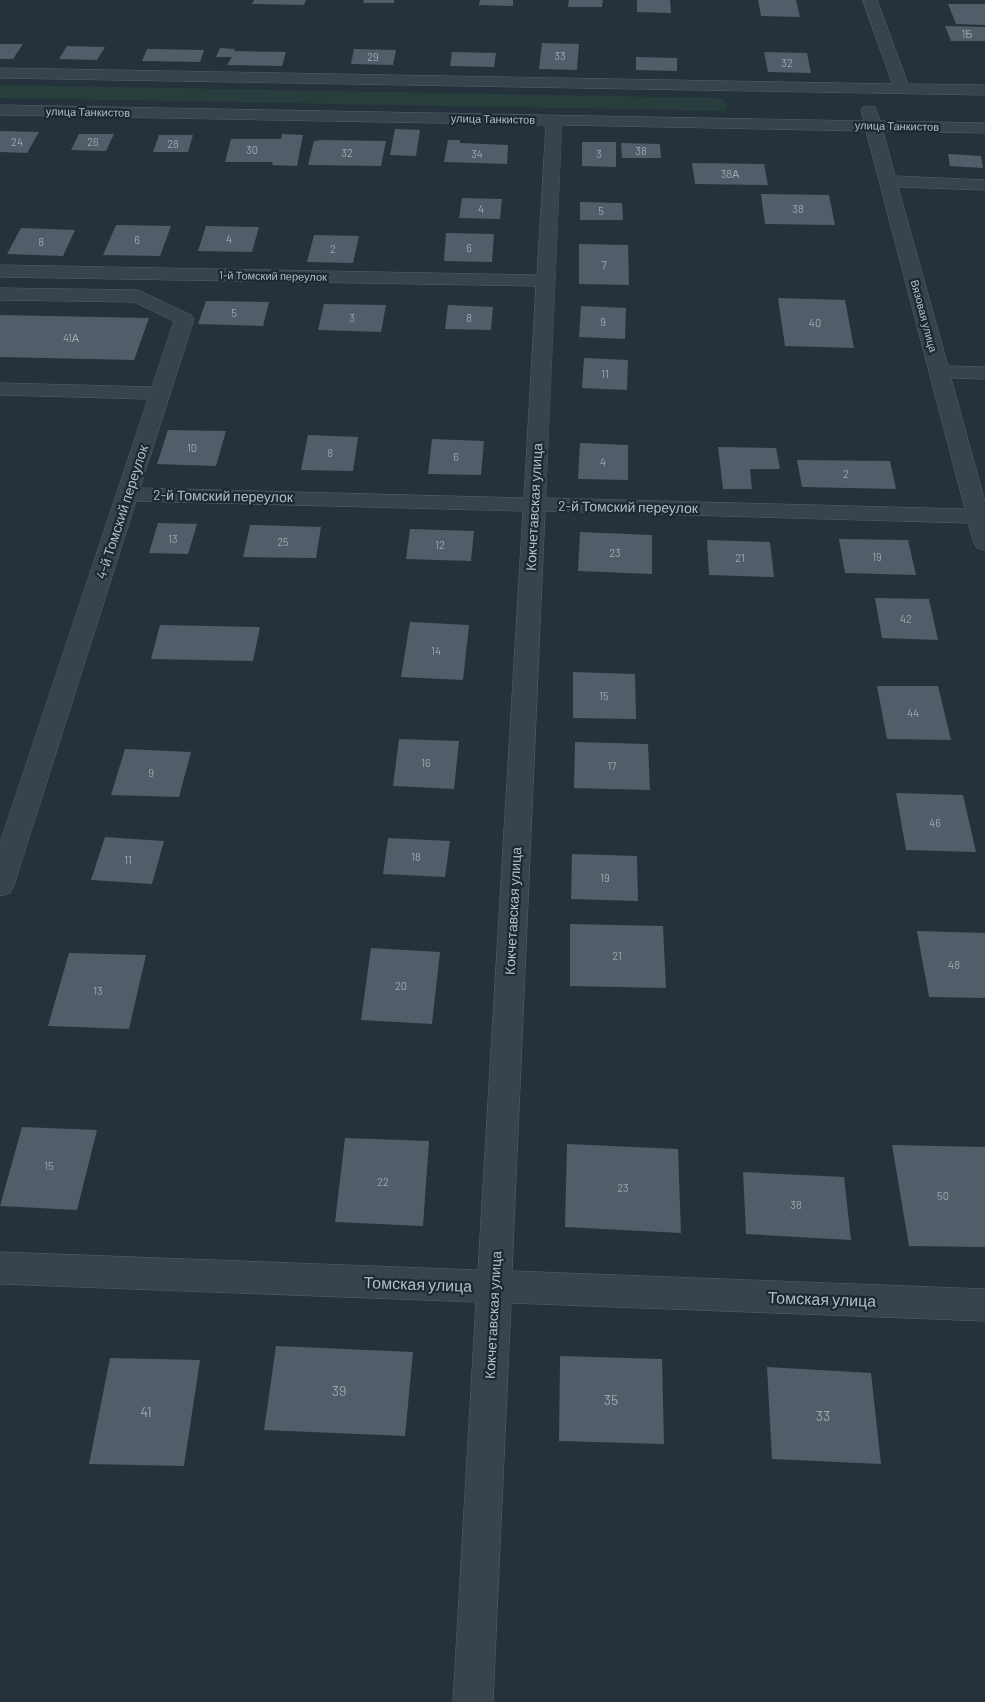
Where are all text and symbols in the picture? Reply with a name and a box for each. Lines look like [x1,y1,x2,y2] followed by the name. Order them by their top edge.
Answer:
[961,27,973,40] house number: 1Б
[554,49,566,62] house number: 33
[367,50,379,63] house number: 29
[781,56,793,69] house number: 32
[46,104,130,119] street label: улица Танкистов
[451,111,535,126] street label: улица Танкистов
[855,118,939,133] street label: улица Танкистов
[11,135,23,148] house number: 24
[87,135,99,148] house number: 26
[167,137,179,150] house number: 28
[246,143,258,156] house number: 30
[635,144,647,157] house number: 38
[341,146,353,159] house number: 32
[471,147,483,160] house number: 34
[596,147,602,160] house number: 3
[721,167,740,180] house number: 38А
[478,202,484,215] house number: 4
[792,202,804,215] house number: 38
[598,204,604,217] house number: 5
[226,232,232,245] house number: 4
[134,233,140,246] house number: 6
[38,235,44,248] house number: 8
[466,241,472,254] house number: 6
[330,242,336,255] house number: 2
[601,258,607,271] house number: 7
[219,268,327,283] street label: 1-й Томский переулок
[909,278,941,354] street label: Вязовая улица
[231,306,237,319] house number: 5
[349,311,355,324] house number: 3
[466,311,472,324] house number: 8
[600,315,606,328] house number: 9
[809,316,821,329] house number: 40
[63,331,80,344] house number: 41А
[601,367,609,380] house number: 11
[187,441,197,454] house number: 10
[92,442,152,581] street label: 4-й Томский переулок
[522,442,545,571] street label: Кокчетавская улица
[327,446,333,459] house number: 8
[453,450,459,463] house number: 6
[600,455,606,468] house number: 4
[843,467,849,480] house number: 2
[153,486,294,505] street label: 2-й Томский переулок
[558,497,699,516] street label: 2-й Томский переулок
[168,532,178,545] house number: 13
[277,535,289,548] house number: 25
[435,538,445,551] house number: 12
[609,546,621,559] house number: 23
[872,550,882,563] house number: 19
[735,551,745,564] house number: 21
[900,612,912,625] house number: 42
[431,644,441,657] house number: 14
[599,689,609,702] house number: 15
[907,706,919,719] house number: 44
[421,756,431,769] house number: 16
[607,759,617,772] house number: 17
[148,766,154,779] house number: 9
[929,816,941,829] house number: 46
[501,846,524,975] street label: Кокчетавская улица
[411,850,421,863] house number: 18
[124,853,132,866] house number: 11
[600,871,610,884] house number: 19
[612,949,622,962] house number: 21
[948,958,960,971] house number: 48
[395,979,407,992] house number: 20
[93,984,103,997] house number: 13
[44,1159,54,1172] house number: 15
[377,1175,389,1188] house number: 22
[617,1181,629,1194] house number: 23
[937,1189,949,1202] house number: 50
[790,1198,802,1211] house number: 38
[481,1250,504,1379] street label: Кокчетавская улица
[363,1272,473,1295] street label: Томская улица
[767,1287,877,1310] street label: Томская улица
[332,1382,346,1399] house number: 39
[604,1391,618,1408] house number: 35
[140,1403,152,1420] house number: 41
[816,1407,830,1424] house number: 33

